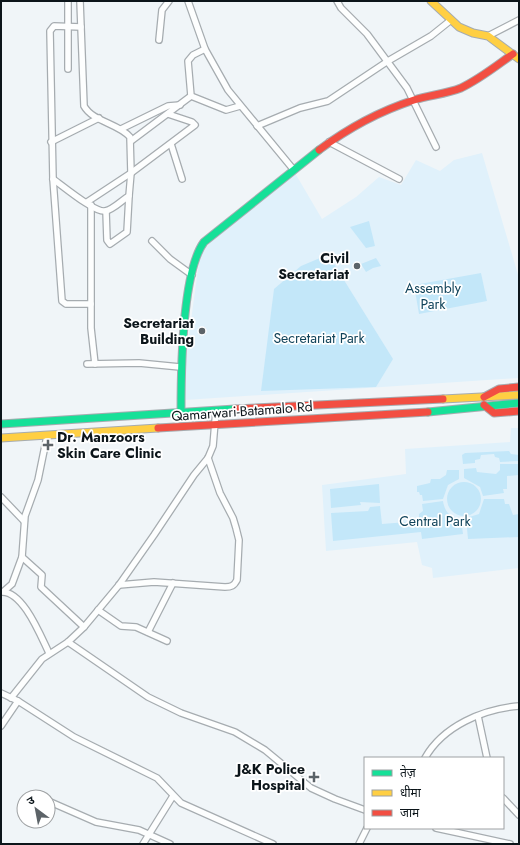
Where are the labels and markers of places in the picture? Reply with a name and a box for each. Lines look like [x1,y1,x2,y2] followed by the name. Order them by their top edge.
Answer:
[278,248,350,284] place label: Civil Secretariat
[352,261,362,271] marker: Civil Secretariat
[123,313,195,349] place label: Secretariat Building
[197,326,207,336] marker: Secretariat Building
[57,427,161,463] place label: Dr. Manzoors Skin Care Clinic
[42,439,54,451] marker: Dr. Manzoors Skin Care Clinic
[234,759,305,795] place label: J&K Police Hospital
[308,771,320,783] marker: J&K Police Hospital

